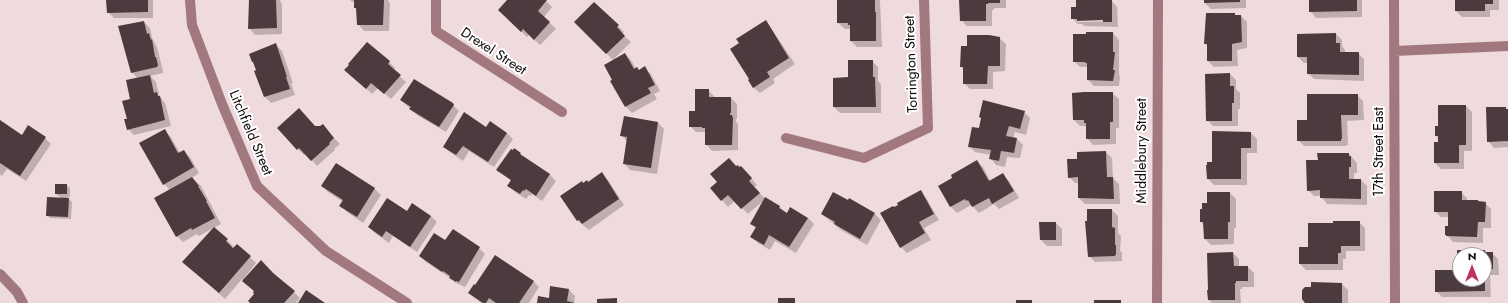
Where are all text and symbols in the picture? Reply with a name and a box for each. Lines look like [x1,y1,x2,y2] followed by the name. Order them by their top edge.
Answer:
[902,15,922,113] street label: Torrington Street
[457,25,529,79] street label: Drexel Street
[224,88,276,178] street label: Litchfield Street
[1135,98,1151,204] street label: Middlebury Street
[1372,107,1388,197] street label: 17th Street East
[1452,247,1492,287] north arrow
[1468,248,1476,264] text: N

